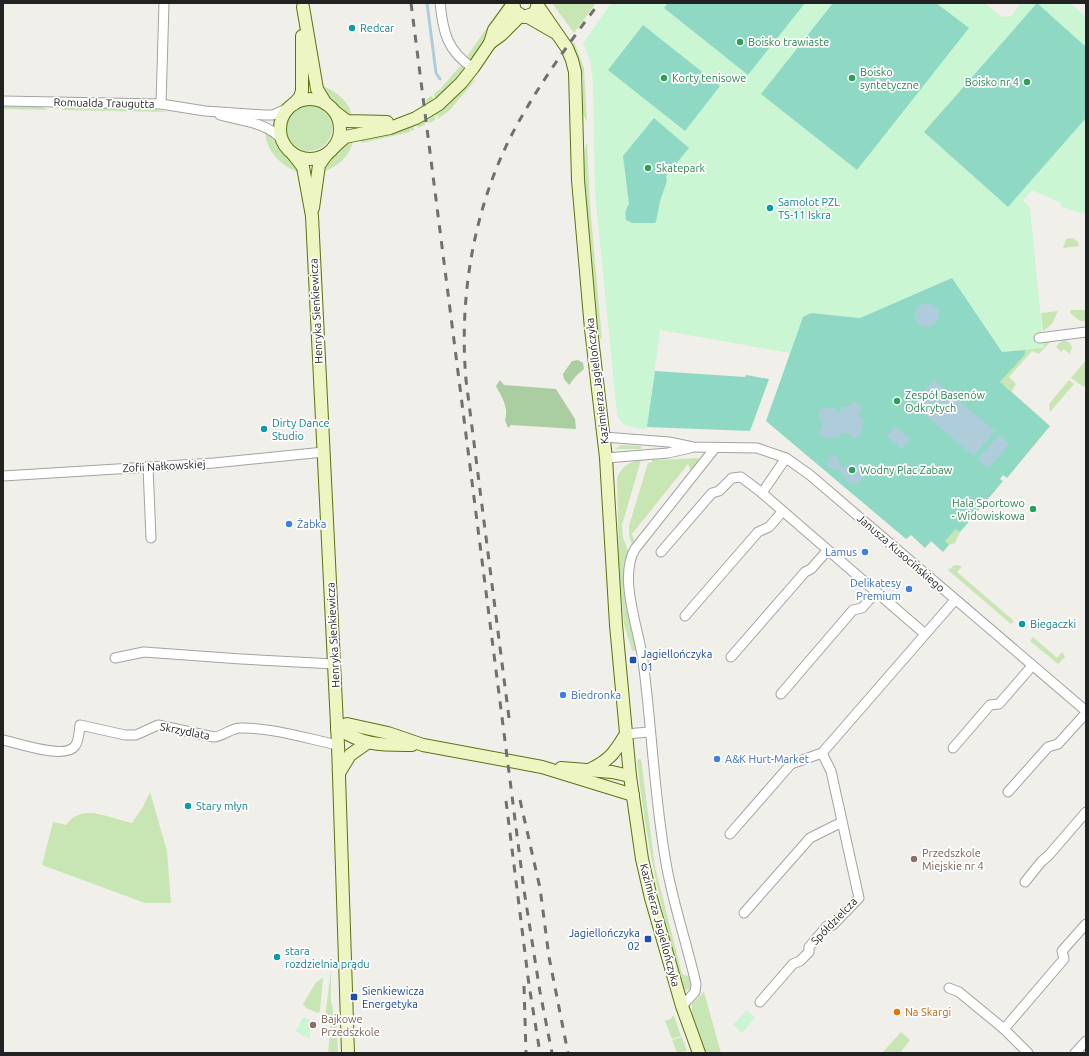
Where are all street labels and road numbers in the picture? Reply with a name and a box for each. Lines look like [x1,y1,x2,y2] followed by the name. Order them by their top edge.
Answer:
[53,96,155,110] street label: Romualda Traugutta
[307,258,325,364] street label: Henryka Sienkiewicza
[583,317,611,445] street label: Kazimierza Jagiellończyka
[122,458,206,474] street label: Zofii Nałkowskiej
[855,512,947,594] street label: Janusza Kusocińskiego
[324,582,342,688] street label: Henryka Sienkiewicza
[159,720,211,742] street label: Skrzydlata
[638,862,682,988] street label: Kazimierza Jagiellończyka
[809,895,859,947] street label: Spółdzielcza

